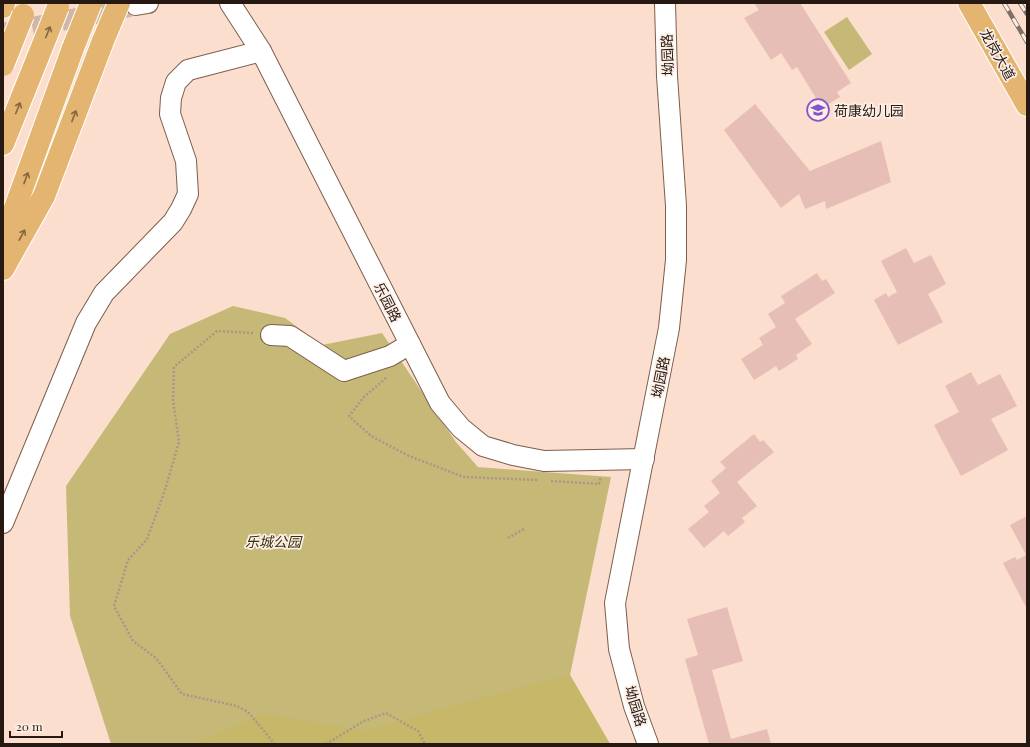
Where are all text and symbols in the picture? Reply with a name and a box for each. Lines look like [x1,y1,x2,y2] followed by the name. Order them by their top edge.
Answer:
[976,25,1020,83] street label: 龙岗大道
[45,27,52,39] one-way arrow
[657,34,677,76] street label: 坳园路
[805,97,831,123] school or university icon: 荷康幼儿园
[834,101,904,120] place label: 荷康幼儿园
[14,102,22,114] one-way arrow
[71,111,79,123] one-way arrow
[22,173,30,185] one-way arrow
[19,229,26,241] one-way arrow
[370,279,406,325] street label: 乐园路
[647,355,673,399] street label: 坳园路
[245,532,303,551] park label: 乐城公园
[621,683,651,729] street label: 坳园路
[10,713,62,739] scale bar
[16,718,43,734] text: 20 m

